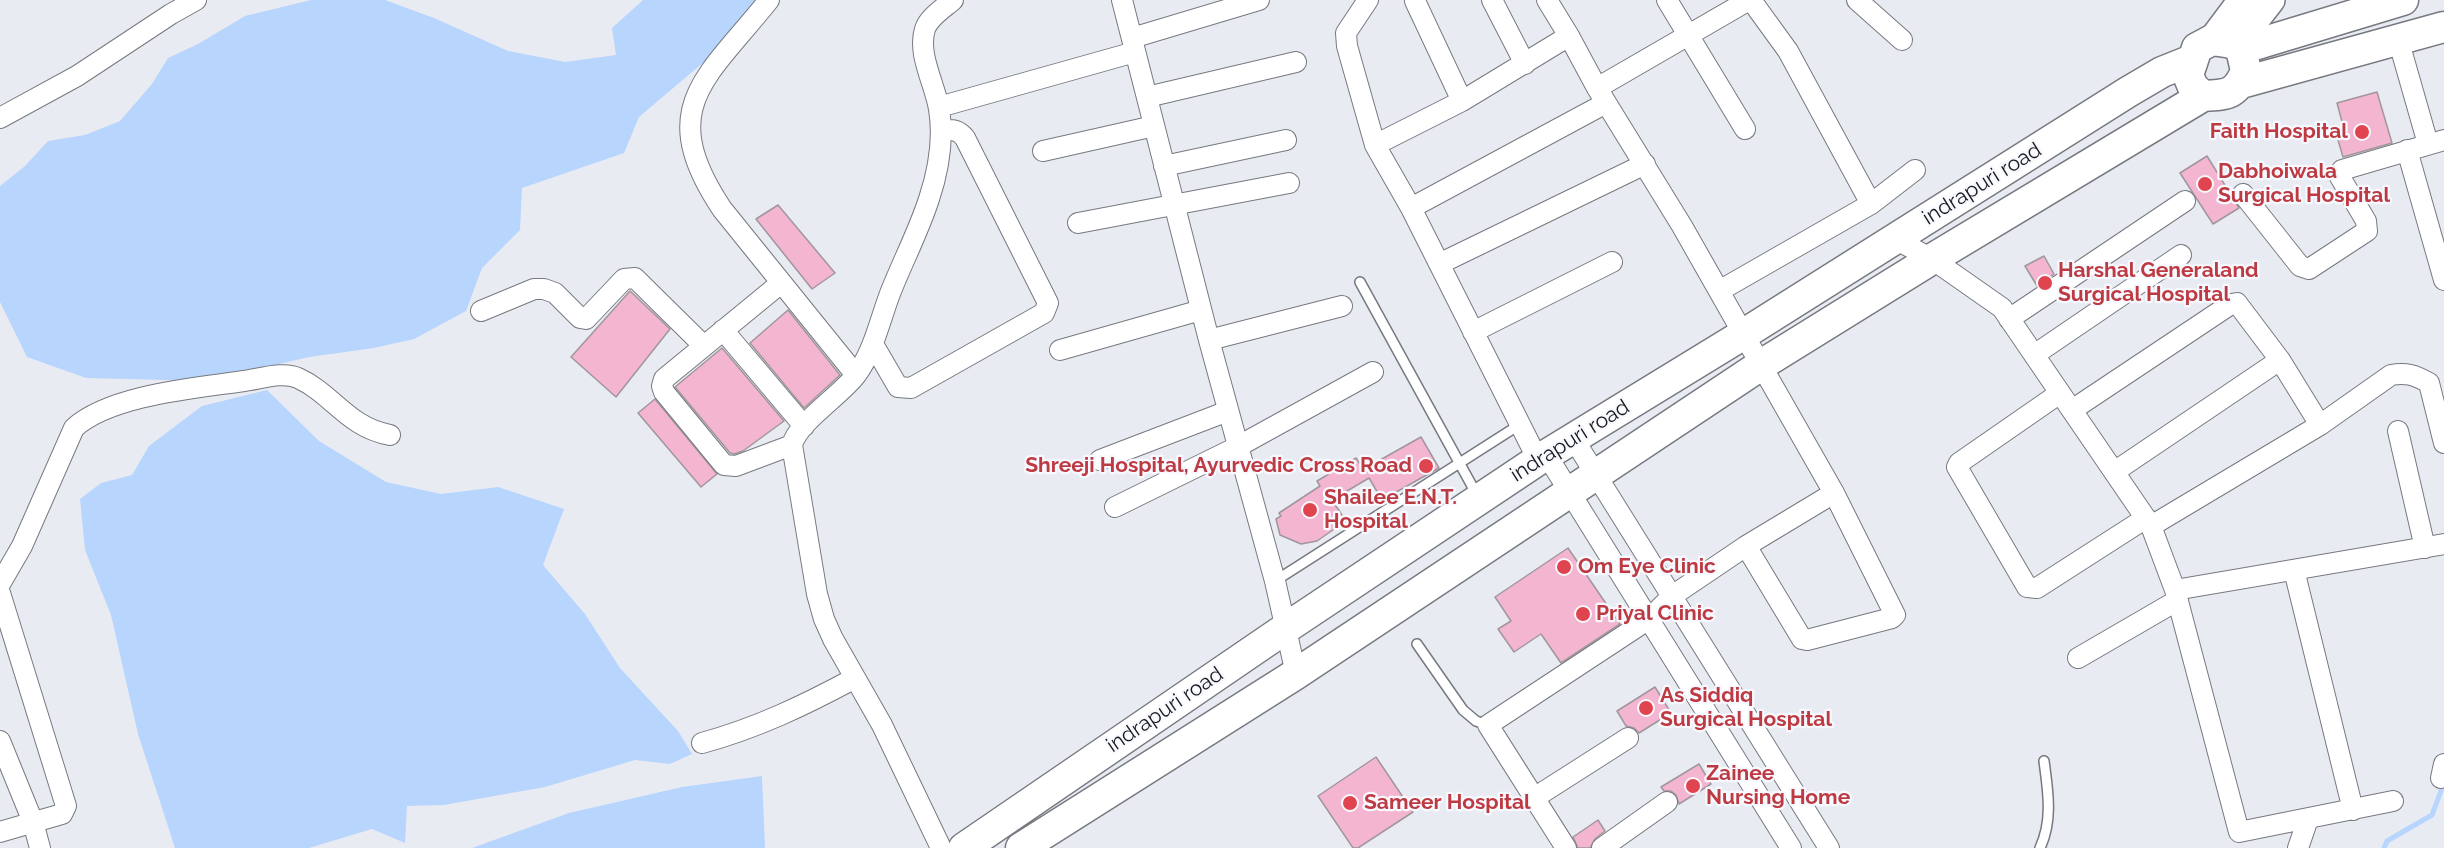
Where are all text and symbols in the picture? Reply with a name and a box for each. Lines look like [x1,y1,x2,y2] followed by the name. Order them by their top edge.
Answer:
[2210,119,2348,145] place label: Faith Hospital
[2353,123,2371,141] marker: Faith Hospital
[1918,137,2046,231] street label: indrapuri road
[2218,159,2390,209] place label: Dabhoiwala Surgical Hospital
[2196,175,2214,193] marker: Dabhoiwala Surgical Hospital
[2058,258,2259,308] place label: Harshal Generaland Surgical Hospital
[2036,274,2054,292] marker: Harshal Generaland Surgical Hospital
[1506,394,1634,488] street label: indrapuri road
[1025,453,1412,479] place label: Shreeji Hospital, Ayurvedic Cross Road
[1417,457,1435,475] marker: Shreeji Hospital, Ayurvedic Cross Road
[1324,485,1457,535] place label: Shailee E.N.T. Hospital
[1301,501,1319,519] marker: Shailee E.N.T. Hospital
[1578,554,1716,580] place label: Om Eye Clinic
[1555,558,1573,576] marker: Om Eye Clinic
[1596,601,1714,627] place label: Priyal Clinic
[1574,605,1592,623] marker: Priyal Clinic
[1102,662,1228,758] street label: indrapuri road
[1660,683,1832,733] place label: As Siddiq Surgical Hospital
[1637,699,1655,717] marker: As Siddiq Surgical Hospital
[1706,761,1850,811] place label: Zainee Nursing Home
[1684,777,1702,795] marker: Zainee Nursing Home
[1364,790,1531,816] place label: Sameer Hospital
[1341,794,1359,812] marker: Sameer Hospital

